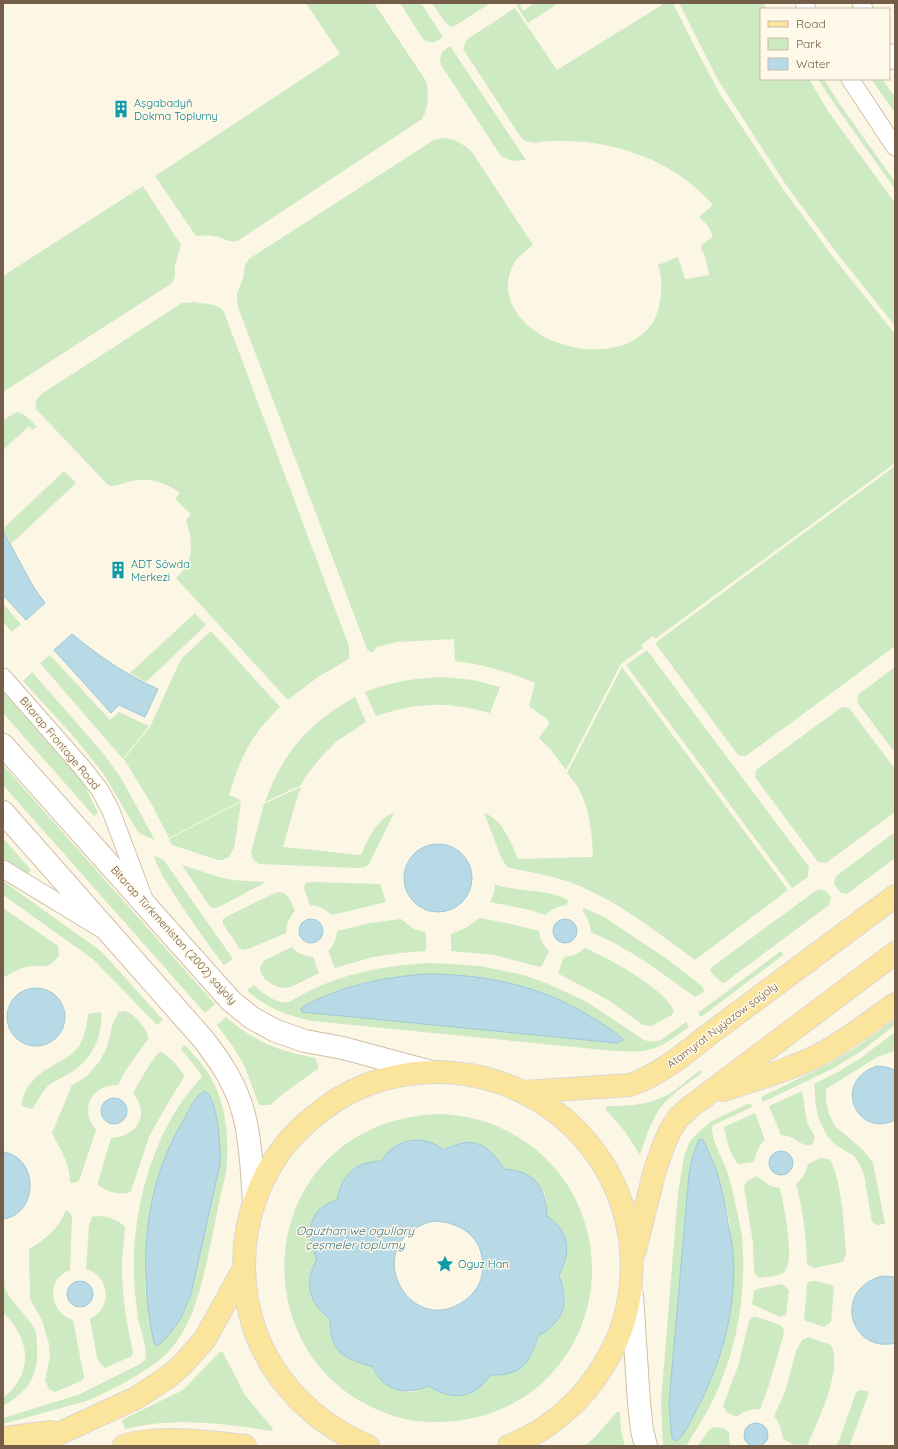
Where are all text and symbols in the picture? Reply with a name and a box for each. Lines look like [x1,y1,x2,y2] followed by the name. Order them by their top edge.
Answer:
[760,8,890,80] legend
[796,16,826,31] text: Road
[796,36,821,51] text: Park
[796,56,831,71] text: Water
[134,96,218,123] place label: Aşgabadyň Dokma Toplumy
[111,99,131,119] building icon: Aşgabadyň Dokma Toplumy
[131,557,190,584] place label: ADT Söwda Merkezi
[108,560,128,580] building icon: ADT Söwda Merkezi
[17,694,103,792] street label: Bitarap Frontage Road
[108,863,240,1007] street label: Bitarap Türkmenistan (2002) şaýoly
[664,979,780,1071] street label: Atamyrat Nyýazow şaýoly
[296,1223,415,1252] water label: Oguzhan we ogullary çeşmeler toplumy
[435,1254,455,1274] place icon: Oguz Han
[458,1257,509,1271] place label: Oguz Han

